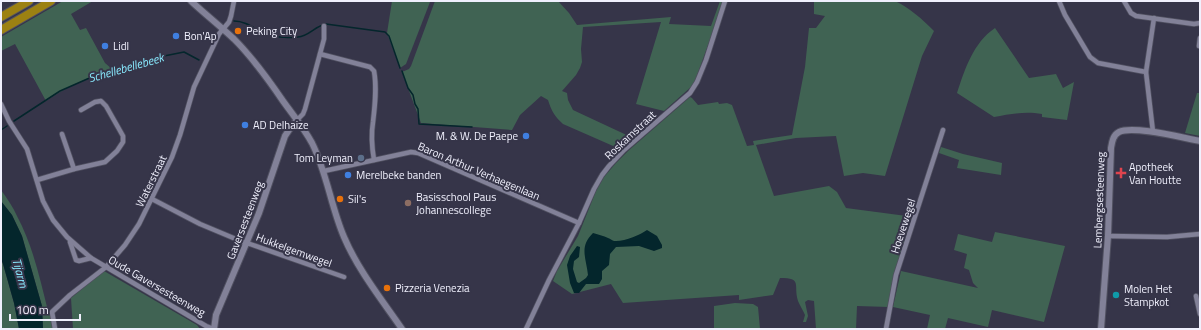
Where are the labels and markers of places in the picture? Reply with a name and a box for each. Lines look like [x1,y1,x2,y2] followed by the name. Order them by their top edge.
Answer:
[246,23,298,39] place label: Peking City
[233,26,243,36] marker: Peking City
[184,28,217,44] place label: Bon'Ap
[171,31,181,41] marker: Bon'Ap
[113,38,129,54] place label: Lidl
[100,41,110,51] marker: Lidl
[253,117,309,133] place label: AD Delhaize
[240,120,250,130] marker: AD Delhaize
[436,128,518,144] place label: M. & W. De Paepe
[521,131,531,141] marker: M. & W. De Paepe
[294,150,353,166] place label: Tom Leyman
[356,153,366,163] marker: Tom Leyman
[1129,159,1182,188] place label: Apotheek Van Houtte
[356,167,442,183] place label: Merelbeke banden
[1116,168,1126,178] marker: Apotheek Van Houtte
[343,170,353,180] marker: Merelbeke banden
[416,189,496,218] place label: Basisschool Paus Johannescollege
[348,191,366,207] place label: Sil's
[335,194,345,204] marker: Sil's
[403,198,413,208] marker: Basisschool Paus Johannescollege
[395,280,470,296] place label: Pizzeria Venezia
[1124,281,1172,310] place label: Molen Het Stampkot
[382,283,392,293] marker: Pizzeria Venezia
[1111,290,1121,300] marker: Molen Het Stampkot

